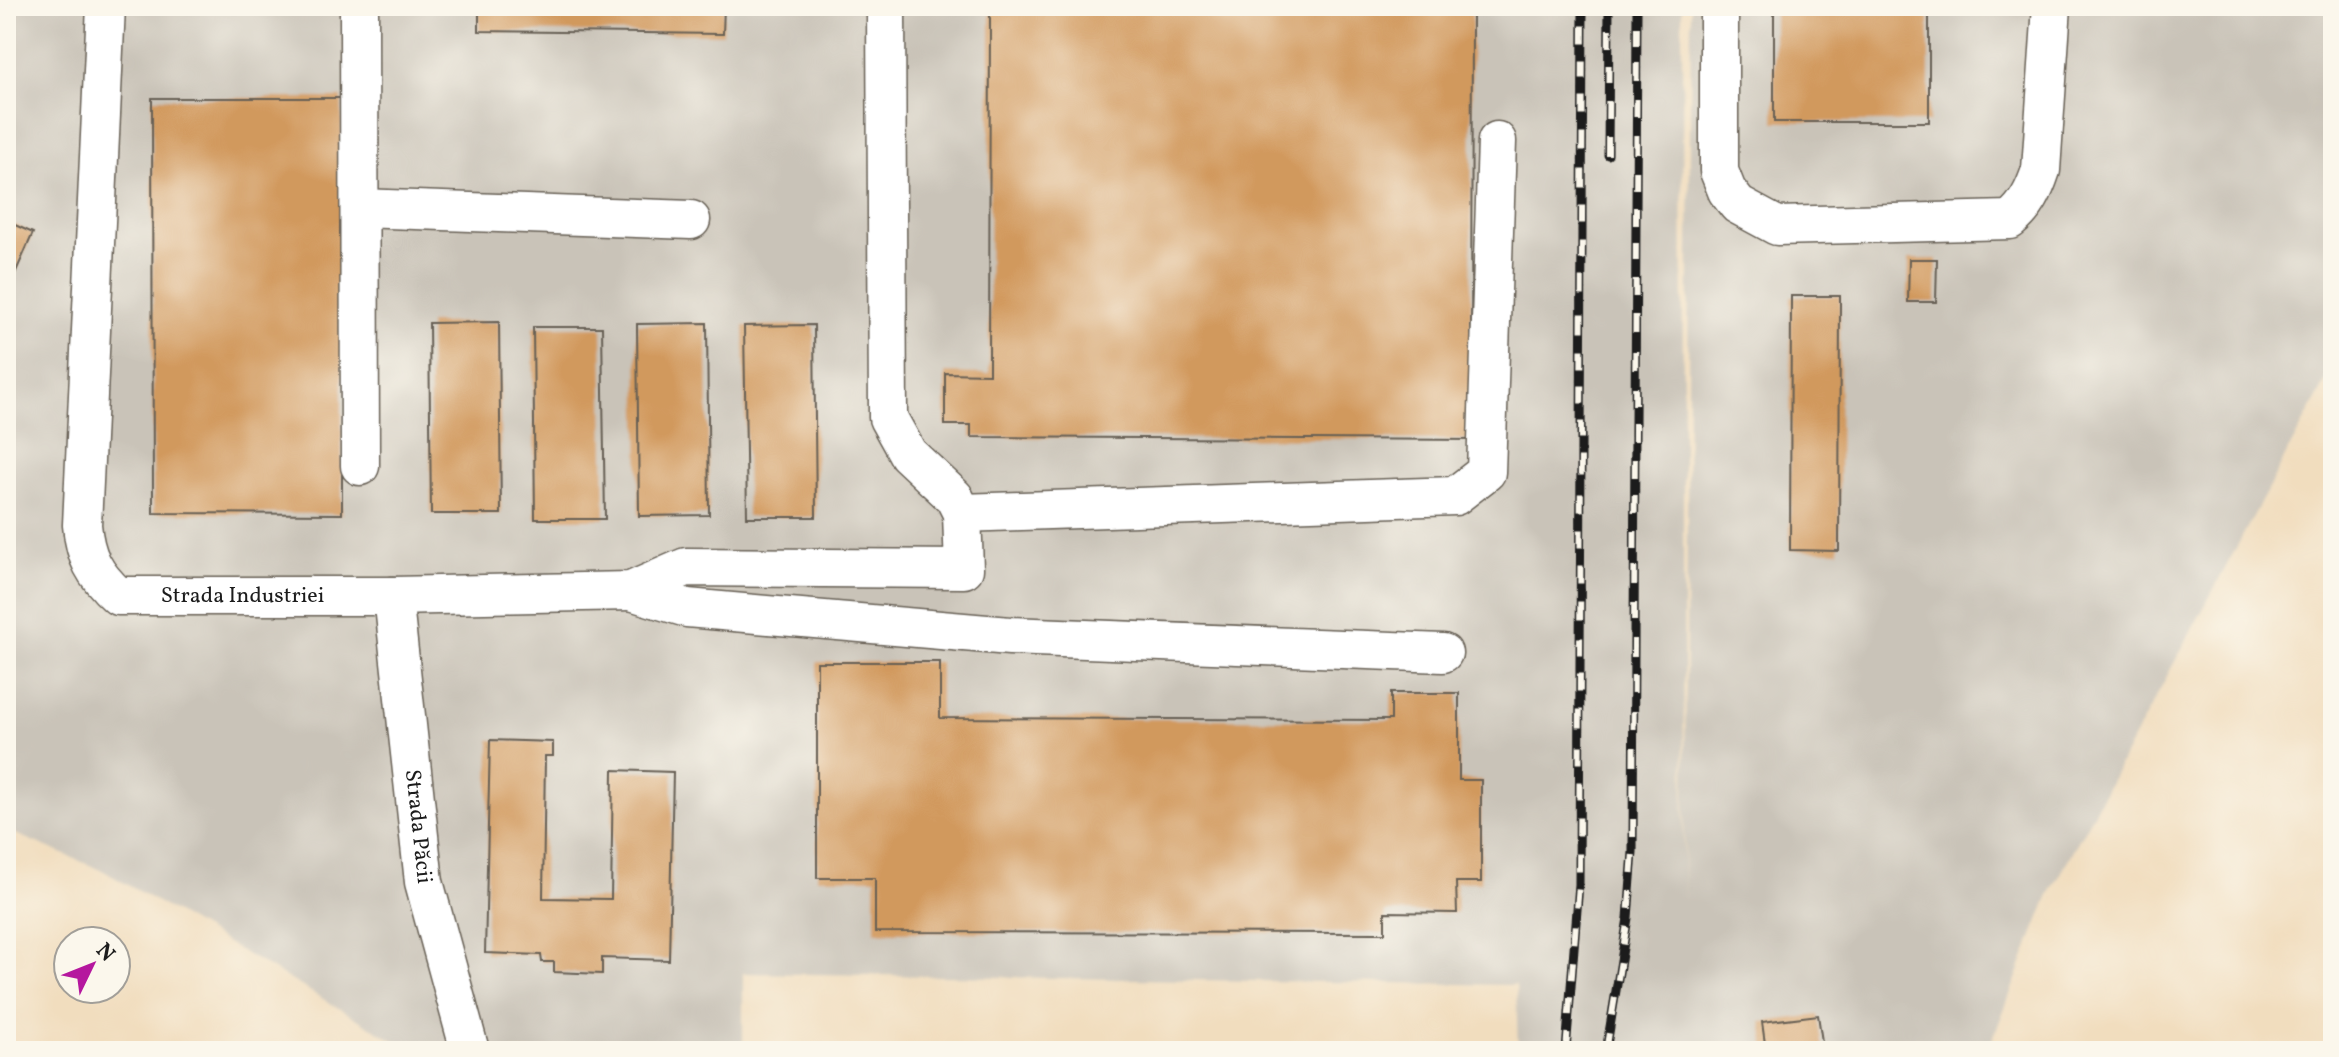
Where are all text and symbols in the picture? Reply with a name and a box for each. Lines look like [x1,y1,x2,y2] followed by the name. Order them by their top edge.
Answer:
[161,581,324,612] street label: Strada Industriei
[396,768,440,885] street label: Strada Păcii
[52,925,132,1005] north arrow
[88,937,122,969] text: N

